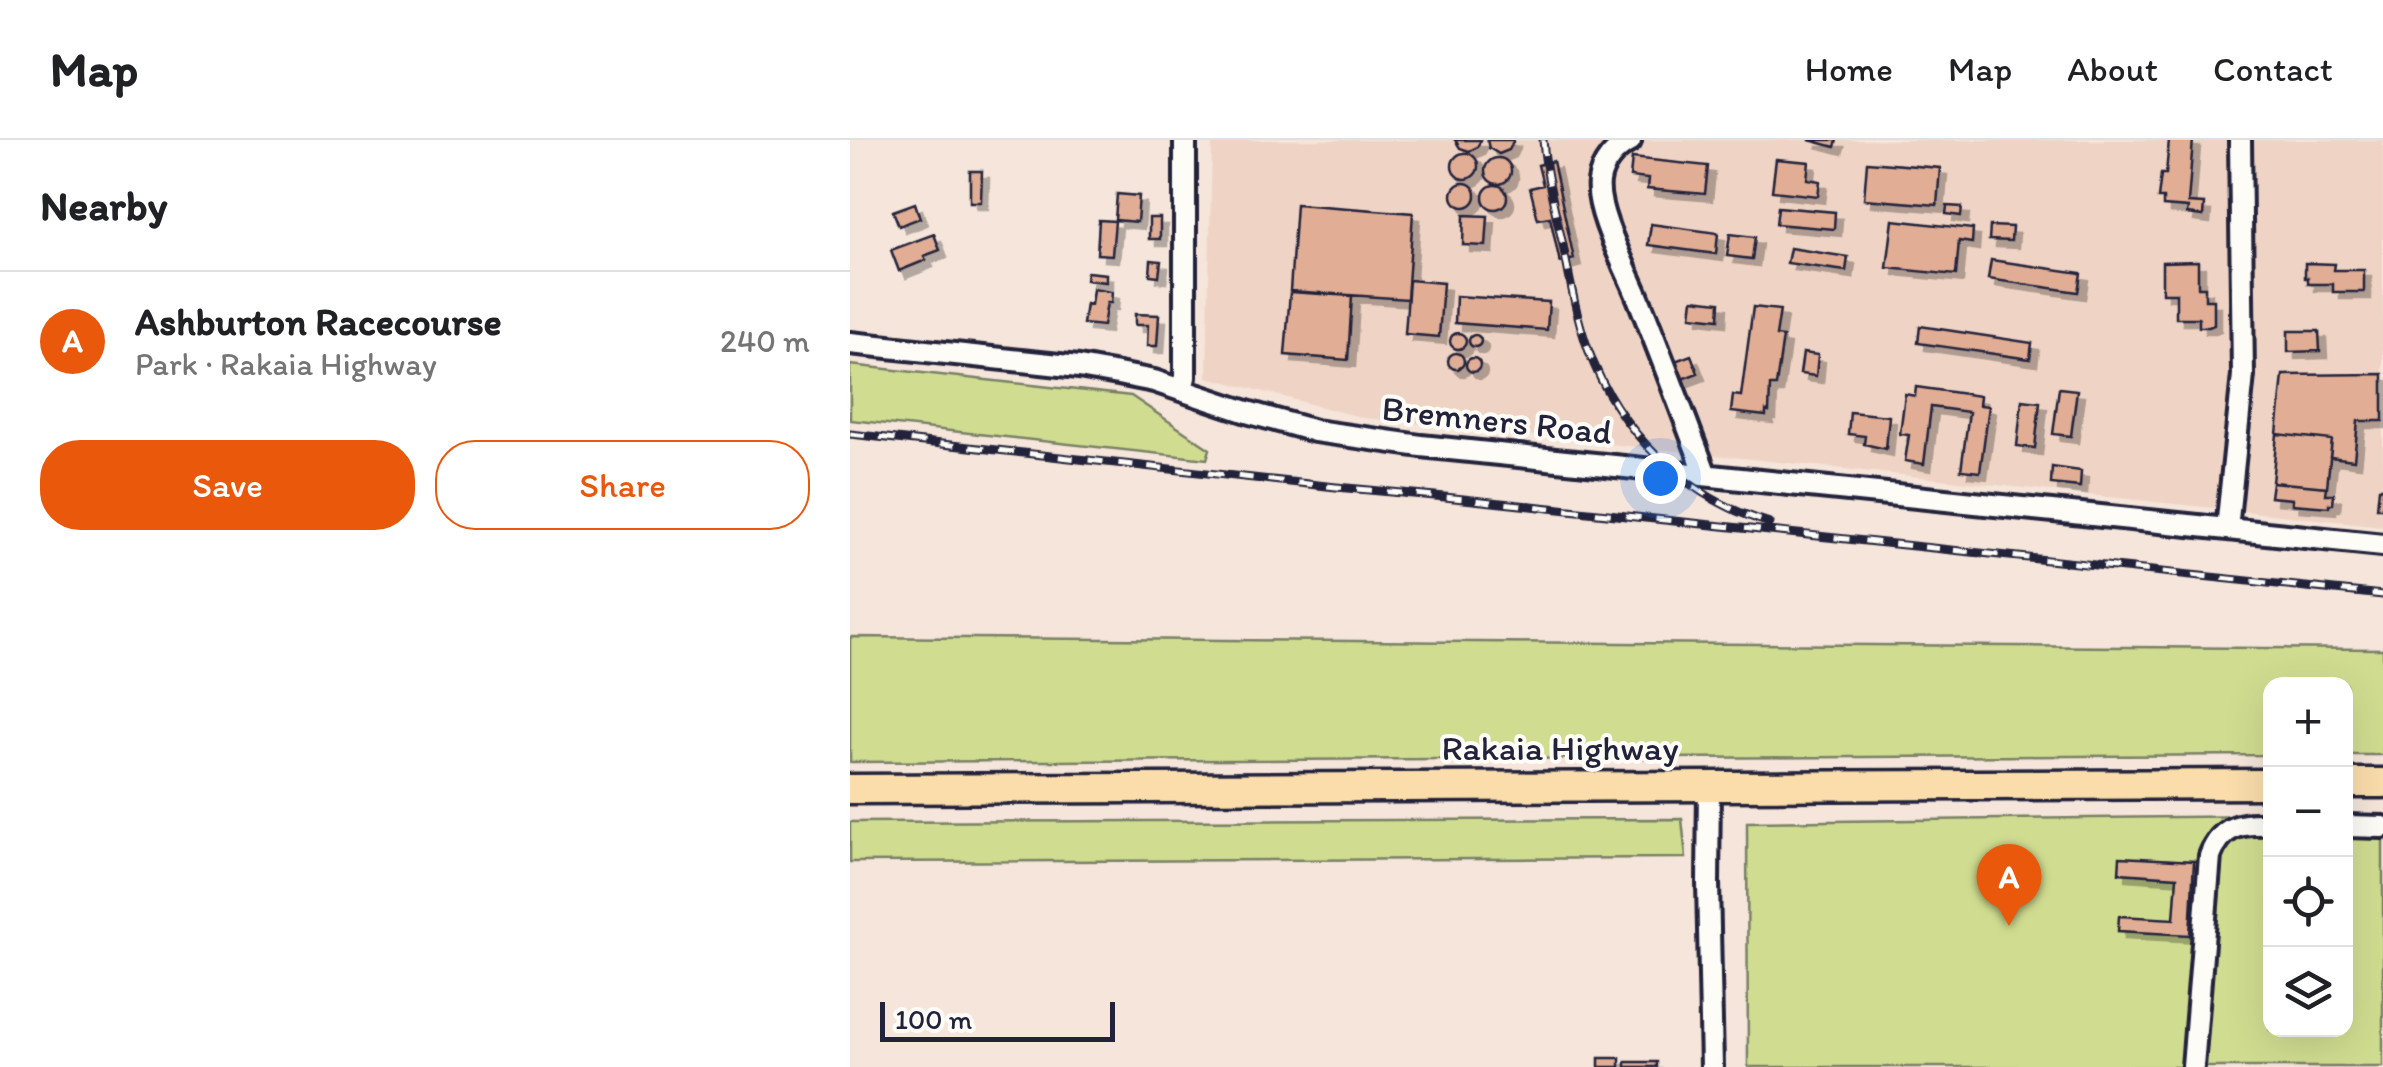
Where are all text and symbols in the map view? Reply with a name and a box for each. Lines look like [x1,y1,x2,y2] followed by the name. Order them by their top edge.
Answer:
[50,40,138,98] text: Map
[1805,48,1893,90] text: Home
[1948,48,2012,90] text: Map
[2067,48,2158,90] text: About
[2213,48,2333,90] text: Contact
[40,180,167,231] text: Nearby
[135,299,502,345] text: Ashburton Racecourse
[62,322,83,360] text: A
[720,322,810,360] text: 240 m
[135,345,437,383] text: Park · Rakaia Highway
[1380,387,1614,453] street label: Bremners Road
[40,440,415,530] button: Save
[435,440,810,530] button: Share
[1635,453,1686,504] your location
[2263,677,2353,1037] map controls
[2263,677,2353,767] button: +
[1441,727,1679,769] street label: Rakaia Highway
[2263,767,2353,857] button: −
[1976,844,2042,926] pin: A
[2263,857,2353,947] button: locate
[2263,947,2353,1037] button: layers
[880,997,1115,1042] scale bar
[895,1002,972,1036] text: 100 m

